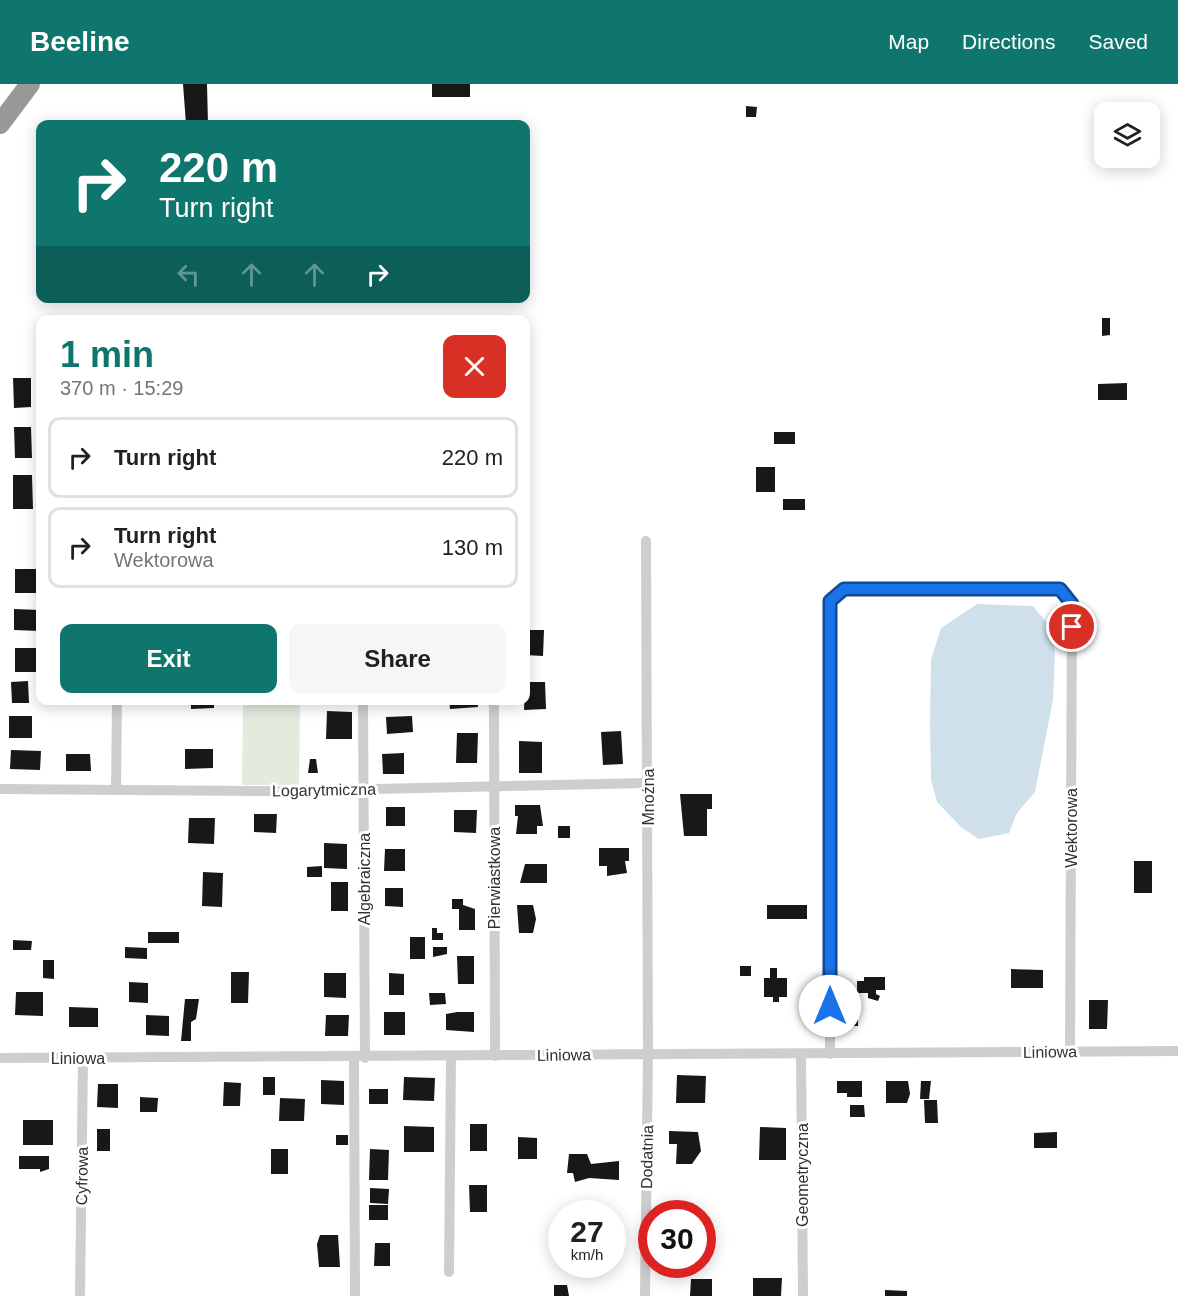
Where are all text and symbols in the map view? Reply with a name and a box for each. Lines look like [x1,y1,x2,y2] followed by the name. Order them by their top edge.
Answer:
[30,26,130,57] text: Beeline
[888,30,929,53] text: Map
[962,30,1055,53] text: Directions
[1088,30,1148,53] text: Saved
[1094,102,1160,168] map controls
[1094,102,1160,168] button: layers
[60,144,138,222] icon: right
[159,144,278,191] text: 220 m
[159,193,274,223] text: Turn right
[172,258,205,291] icon: left
[235,258,268,291] icon: ahead
[298,258,331,291] icon: ahead
[361,258,394,291] icon: right
[60,334,154,375] text: 1 min
[443,335,506,398] button: close
[60,377,183,399] text: 370 m · 15:29
[63,441,96,474] icon: right
[114,445,216,470] text: Turn right
[442,445,503,470] text: 220 m
[114,523,216,548] text: Turn right
[63,531,96,564] icon: right
[442,535,503,560] text: 130 m
[114,549,214,571] text: Wektorowa
[1046,601,1097,652] pin
[1055,610,1088,643] icon: arrive
[60,624,277,693] button: Exit
[289,624,506,693] button: Share
[640,768,657,825] street label: Mnożna
[272,781,376,799] street label: Logarytmiczna
[1063,788,1080,868] street label: Wektorowa
[486,827,503,929] street label: Pierwiastkowa
[356,833,373,925] street label: Algebraiczna
[798,974,862,1038] position arrow
[1023,1043,1077,1061] street label: Liniowa
[537,1046,591,1064] street label: Liniowa
[51,1050,105,1067] street label: Liniowa
[794,1123,811,1227] street label: Geometryczna
[638,1125,656,1189] street label: Dodatnia
[73,1146,91,1205] street label: Cyfrowa
[638,1200,716,1278] speed limit sign: 30
[570,1215,604,1248] text: 27
[571,1246,603,1263] text: km/h

